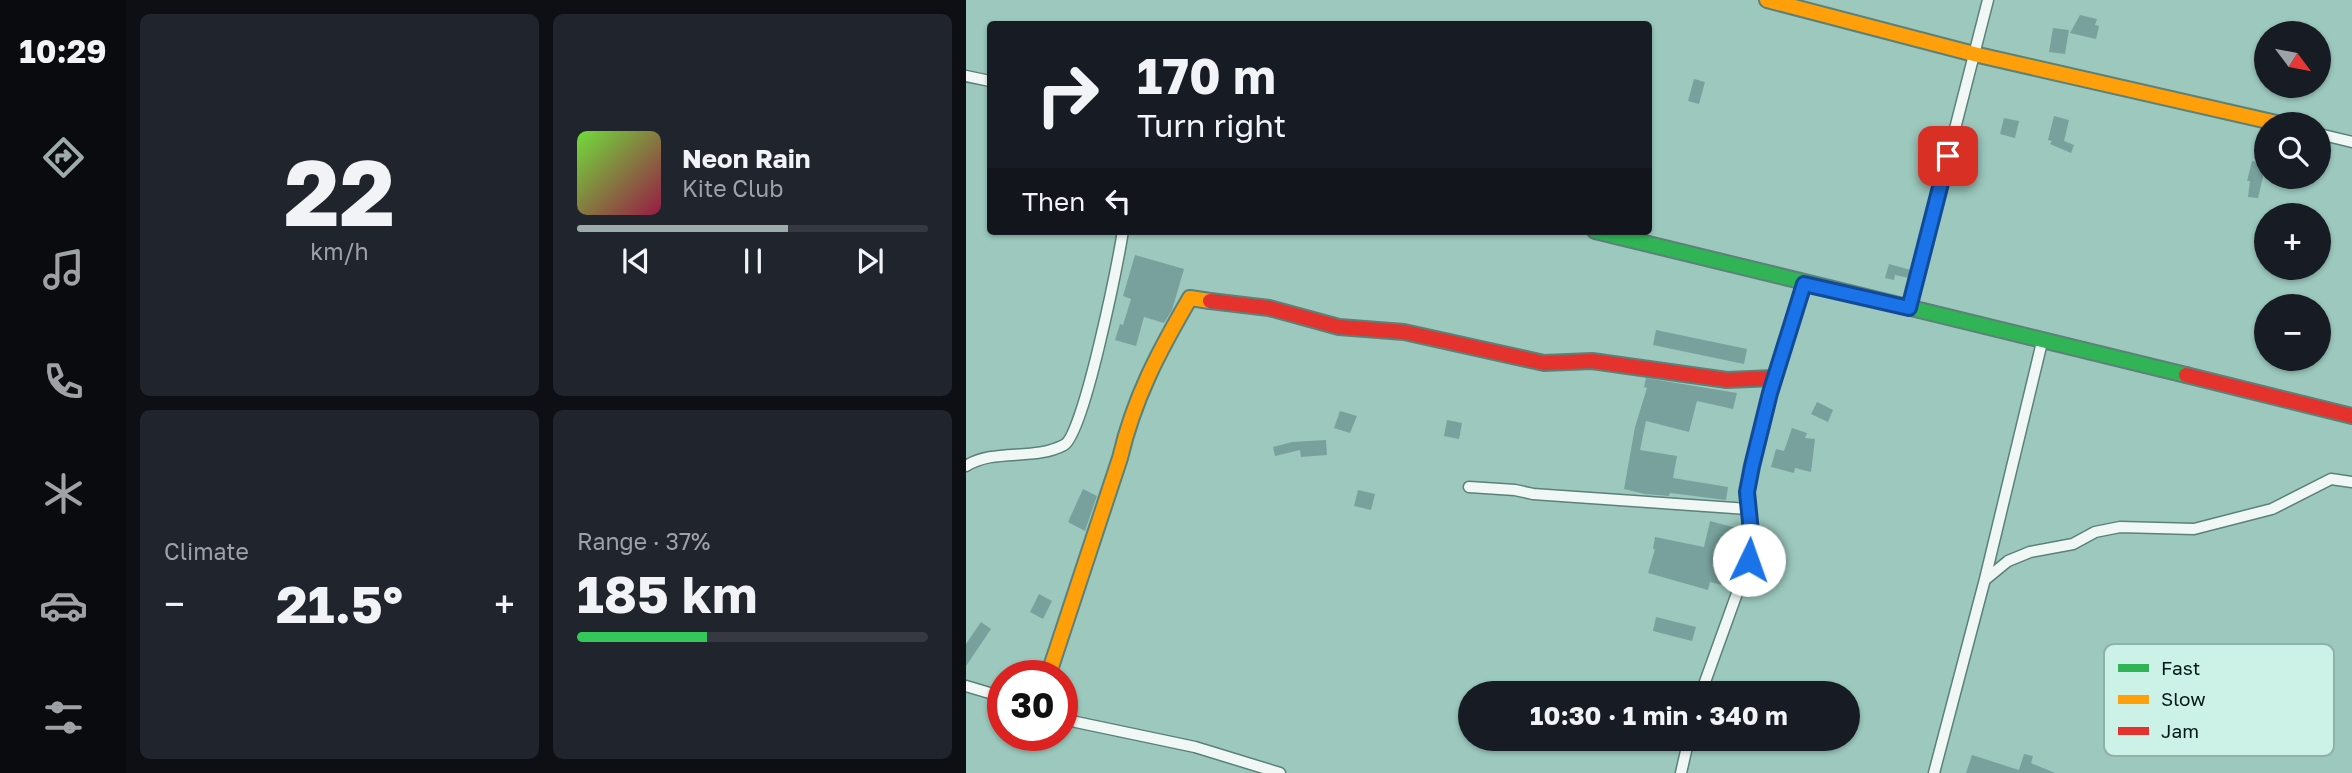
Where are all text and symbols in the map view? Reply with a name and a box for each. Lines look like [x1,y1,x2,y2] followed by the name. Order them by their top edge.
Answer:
[2254,21,2331,98] north arrow
[2254,21,2331,371] map controls
[19,32,107,70] text: 10:29
[1137,46,1276,105] text: 170 m
[1022,49,1113,140] icon: right
[1137,106,1286,144] text: Turn right
[2254,112,2331,189] button: search
[1918,126,1978,186] pin
[39,133,88,182] icon: directions
[284,137,395,246] text: 22
[1929,137,1967,175] icon: arrive
[682,143,811,174] text: Neon Rain
[682,174,783,202] text: Kite Club
[1099,182,1137,220] icon: left
[1022,186,1085,217] text: Then
[2254,203,2331,280] button: +
[310,237,369,265] text: km/h
[617,242,655,280] icon: previous
[734,242,772,280] icon: pause
[851,242,889,280] icon: next
[39,245,88,294] icon: music
[2254,294,2331,371] button: −
[39,357,88,406] icon: phone
[39,469,88,518] icon: climate
[1712,523,1786,597] position arrow
[577,527,710,555] text: Range · 37%
[164,537,249,565] text: Climate
[577,562,757,624] text: 185 km
[276,572,403,634] text: 21.5°
[39,581,88,630] icon: car
[164,581,185,626] text: −
[494,581,515,626] text: +
[2104,644,2334,756] legend
[2161,656,2200,679] text: Fast
[987,660,1078,751] speed limit sign: 30
[2161,687,2206,710] text: Slow
[39,693,88,742] icon: filters
[1530,700,1788,731] text: 10:30 · 1 min · 340 m
[2161,719,2199,742] text: Jam

